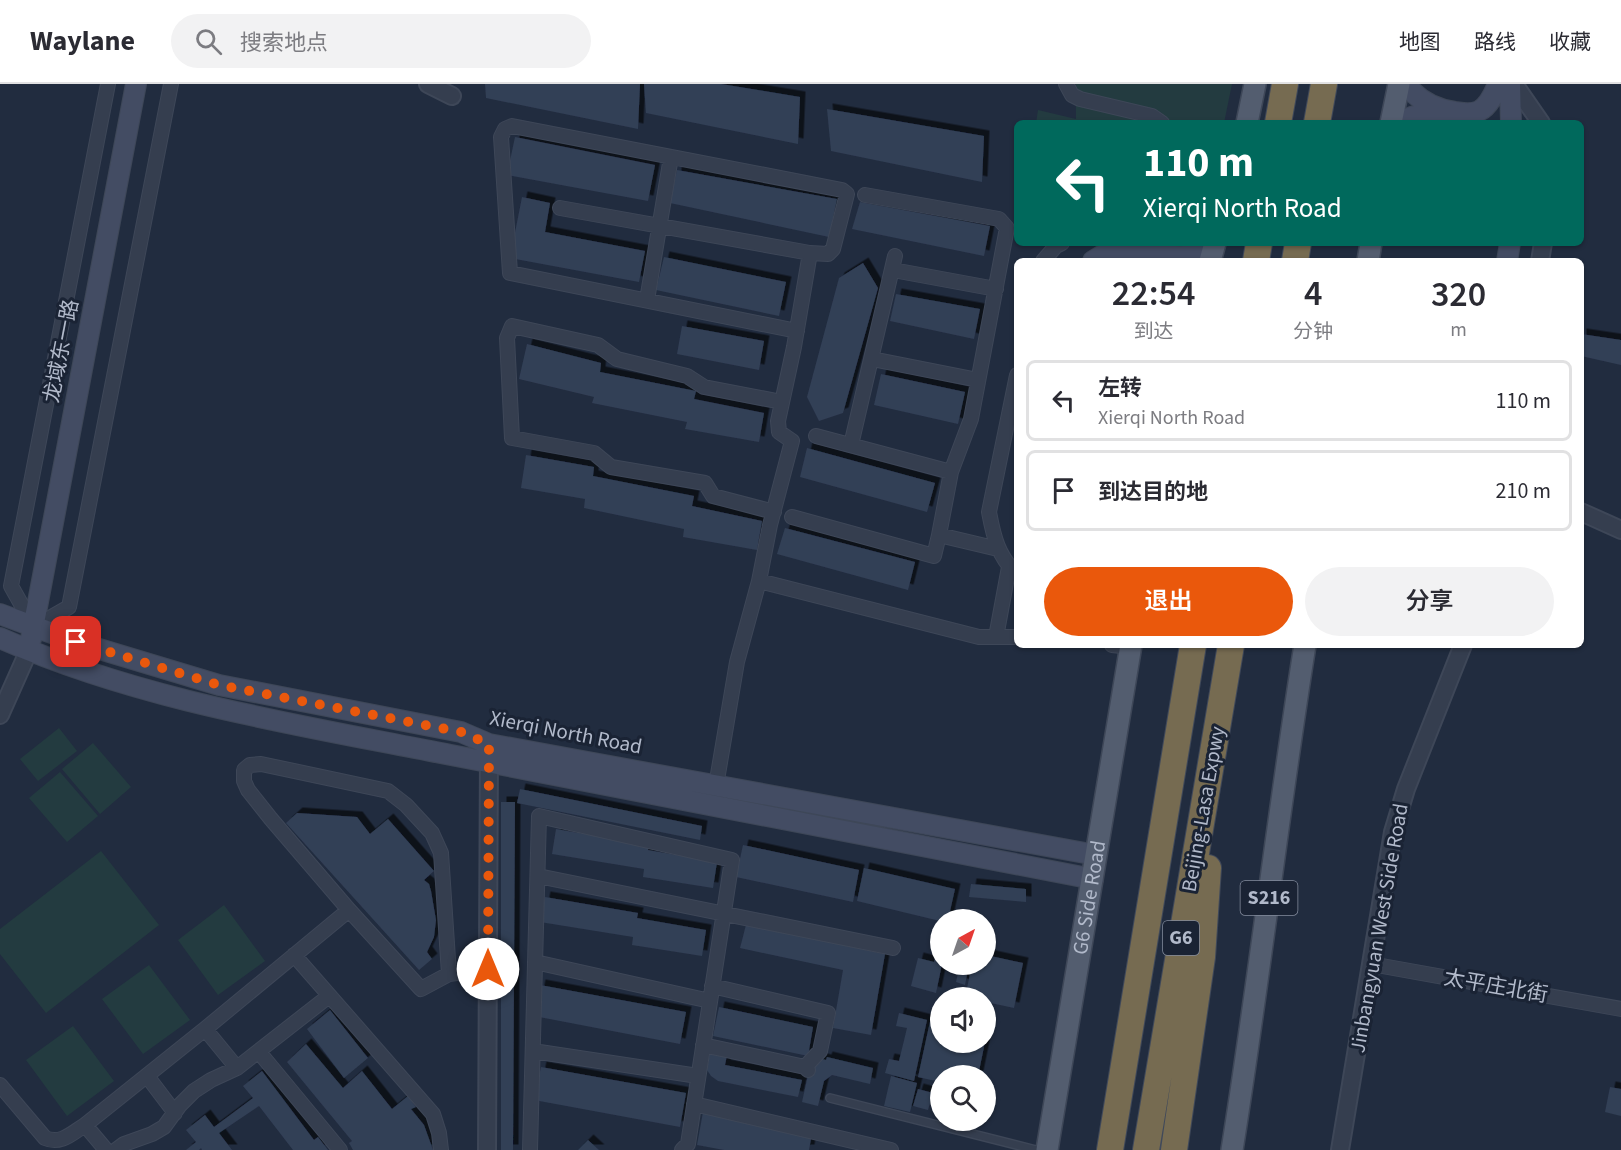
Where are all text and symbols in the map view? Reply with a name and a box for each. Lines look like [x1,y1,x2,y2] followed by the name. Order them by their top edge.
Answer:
[171,14,591,68] search box
[30,21,135,61] text: Waylane
[192,25,225,58] icon: search
[240,27,328,59] text: 搜索地点
[1399,27,1441,57] text: 地图
[1474,27,1516,57] text: 路线
[1549,27,1591,57] text: 收藏
[1143,133,1254,193] text: 110 m
[1044,144,1122,222] icon: left
[1143,189,1342,228] text: Xierqi North Road
[1112,268,1195,319] text: 22:54
[1304,268,1322,319] text: 4
[1431,269,1486,320] text: 320
[36,297,86,405] street label: 龙域东一路
[1450,316,1467,344] text: m
[1134,318,1174,346] text: 到达
[1293,318,1333,346] text: 分钟
[1098,372,1142,404] text: 左转
[1047,384,1080,417] icon: left
[1496,385,1551,417] text: 110 m
[1098,404,1245,432] text: Xierqi North Road
[1047,474,1080,507] icon: arrive
[1496,475,1551,507] text: 210 m
[1098,476,1208,508] text: 到达目的地
[1044,567,1293,636] button: 退出
[1305,567,1554,636] button: 分享
[50,616,101,667] pin
[59,625,92,658] icon: arrive
[487,703,645,761] street label: Xierqi North Road
[1174,724,1232,894] street label: Beijing-Lasa Expwy
[1342,801,1416,1055] street label: Jinbangyuan West Side Road
[1065,838,1113,957] street label: G6 Side Road
[1240,881,1298,915] road number: S216
[930,909,996,975] north arrow
[930,909,996,1131] map controls
[1163,921,1199,955] road number: G6
[456,937,520,1001] position arrow
[1442,962,1550,1010] street label: 太平庄北街
[930,987,996,1053] button: sound
[930,1065,996,1131] button: search

